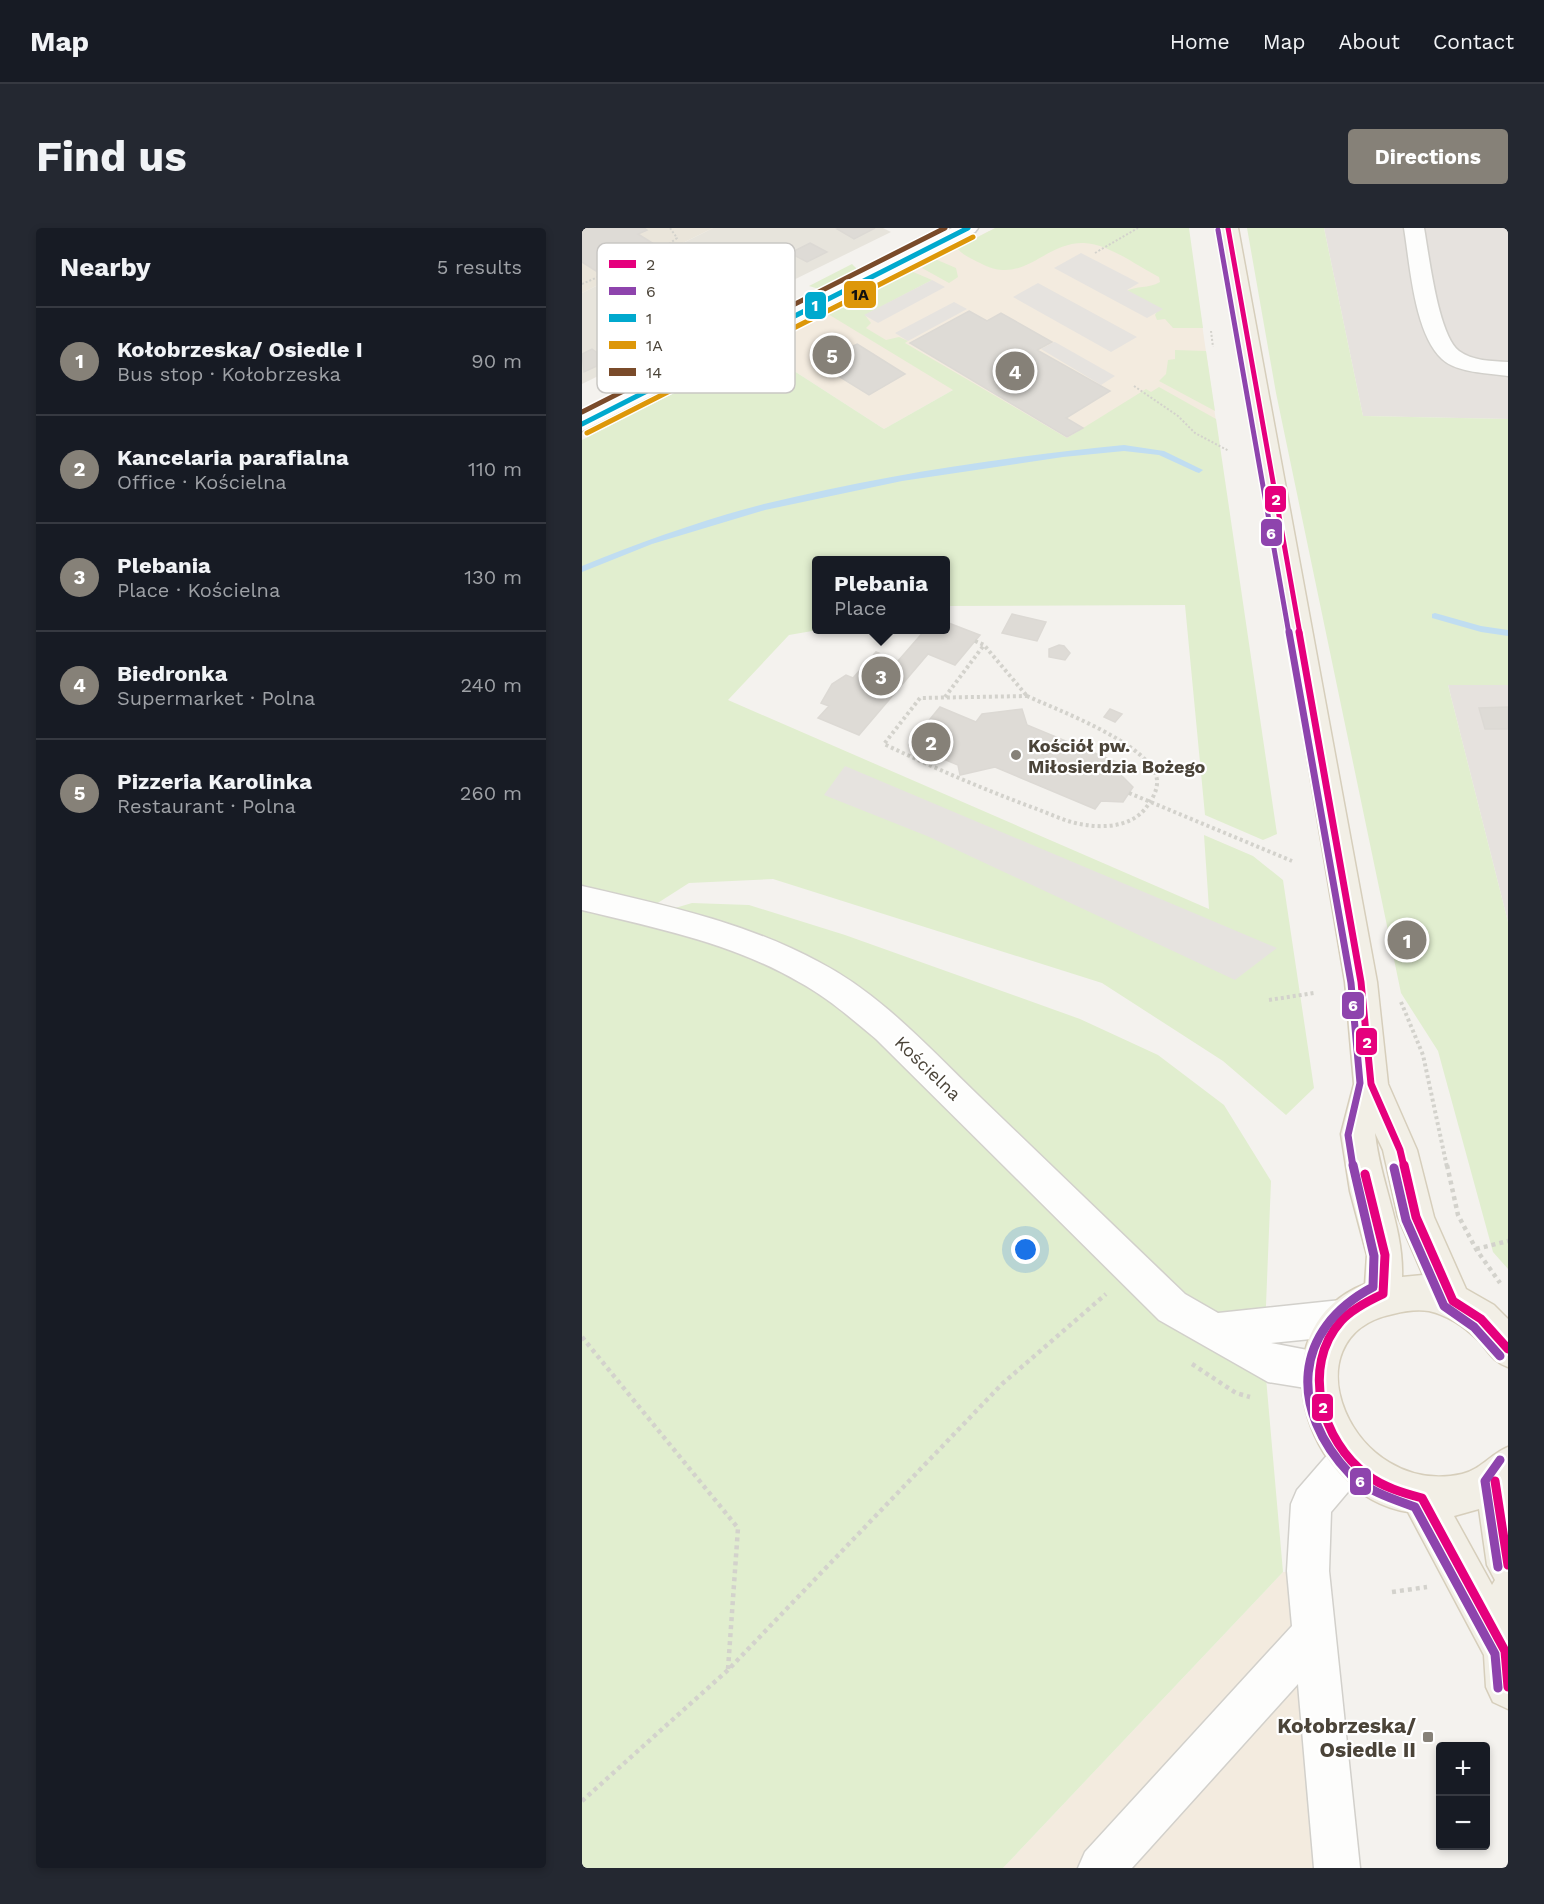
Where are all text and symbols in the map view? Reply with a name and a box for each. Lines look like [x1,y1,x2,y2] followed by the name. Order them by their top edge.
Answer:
[30,25,89,58] text: Map
[1170,29,1230,54] text: Home
[1263,29,1306,54] text: Map
[1339,29,1400,54] text: About
[1433,29,1514,54] text: Contact
[1348,129,1508,184] button: Directions
[36,132,187,181] text: Find us
[597,243,795,393] legend
[60,252,151,282] text: Nearby
[437,255,522,279] text: 5 results
[646,255,655,274] text: 2
[843,280,877,309] line badge: 1A
[646,282,656,301] text: 6
[851,285,869,304] text: 1A
[804,291,827,320] line badge: 1
[812,296,818,315] text: 1
[646,309,652,328] text: 1
[812,332,852,378] pin: 5
[646,336,663,355] text: 1A
[117,337,363,362] text: Kołobrzeska/ Osiedle I
[996,348,1034,394] pin: 4
[75,349,84,373] text: 1
[471,349,522,373] text: 90 m
[117,362,341,386] text: Bus stop · Kołobrzeska
[646,363,662,382] text: 14
[117,445,349,470] text: Kancelaria parafialna
[74,457,85,481] text: 2
[468,457,522,481] text: 110 m
[117,470,287,494] text: Office · Kościelna
[1264,485,1287,513] line badge: 2
[1271,490,1281,509] text: 2
[1260,518,1283,547] line badge: 6
[1266,524,1276,543] text: 6
[117,553,211,578] text: Plebania
[812,556,950,634] popup
[74,565,85,589] text: 3
[464,565,522,589] text: 130 m
[834,571,928,596] text: Plebania
[117,578,280,602] text: Place · Kościelna
[834,596,886,620] text: Place
[862,654,900,698] pin: 3
[117,661,227,686] text: Biedronka
[73,673,86,697] text: 4
[460,673,522,697] text: 240 m
[117,686,315,710] text: Supermarket · Polna
[912,720,950,764] pin: 2
[1028,735,1206,777] place label: Kościół pw. Miłosierdzia Bożego
[1009,748,1023,762] marker: Kościół pw. Miłosierdzia Bożego
[117,769,312,794] text: Pizzeria Karolinka
[74,781,85,805] text: 5
[460,781,522,805] text: 260 m
[117,794,296,818] text: Restaurant · Polna
[1388,918,1426,962] pin: 1
[1341,991,1365,1020] line badge: 6
[1348,996,1358,1015] text: 6
[1355,1027,1378,1056] line badge: 2
[891,1031,965,1105] street label: Kościelna
[1362,1033,1372,1052] text: 2
[1011,1235,1040,1264] your location
[1311,1393,1334,1422] line badge: 2
[1318,1398,1328,1417] text: 2
[1349,1467,1372,1496] line badge: 6
[1355,1472,1365,1491] text: 6
[1277,1713,1416,1762] place label: Kołobrzeska/ Osiedle II
[1421,1730,1435,1744] marker: Kołobrzeska/ Osiedle II
[1436,1742,1490,1850] map controls
[1436,1742,1490,1796] button: +
[1436,1796,1490,1850] button: −

